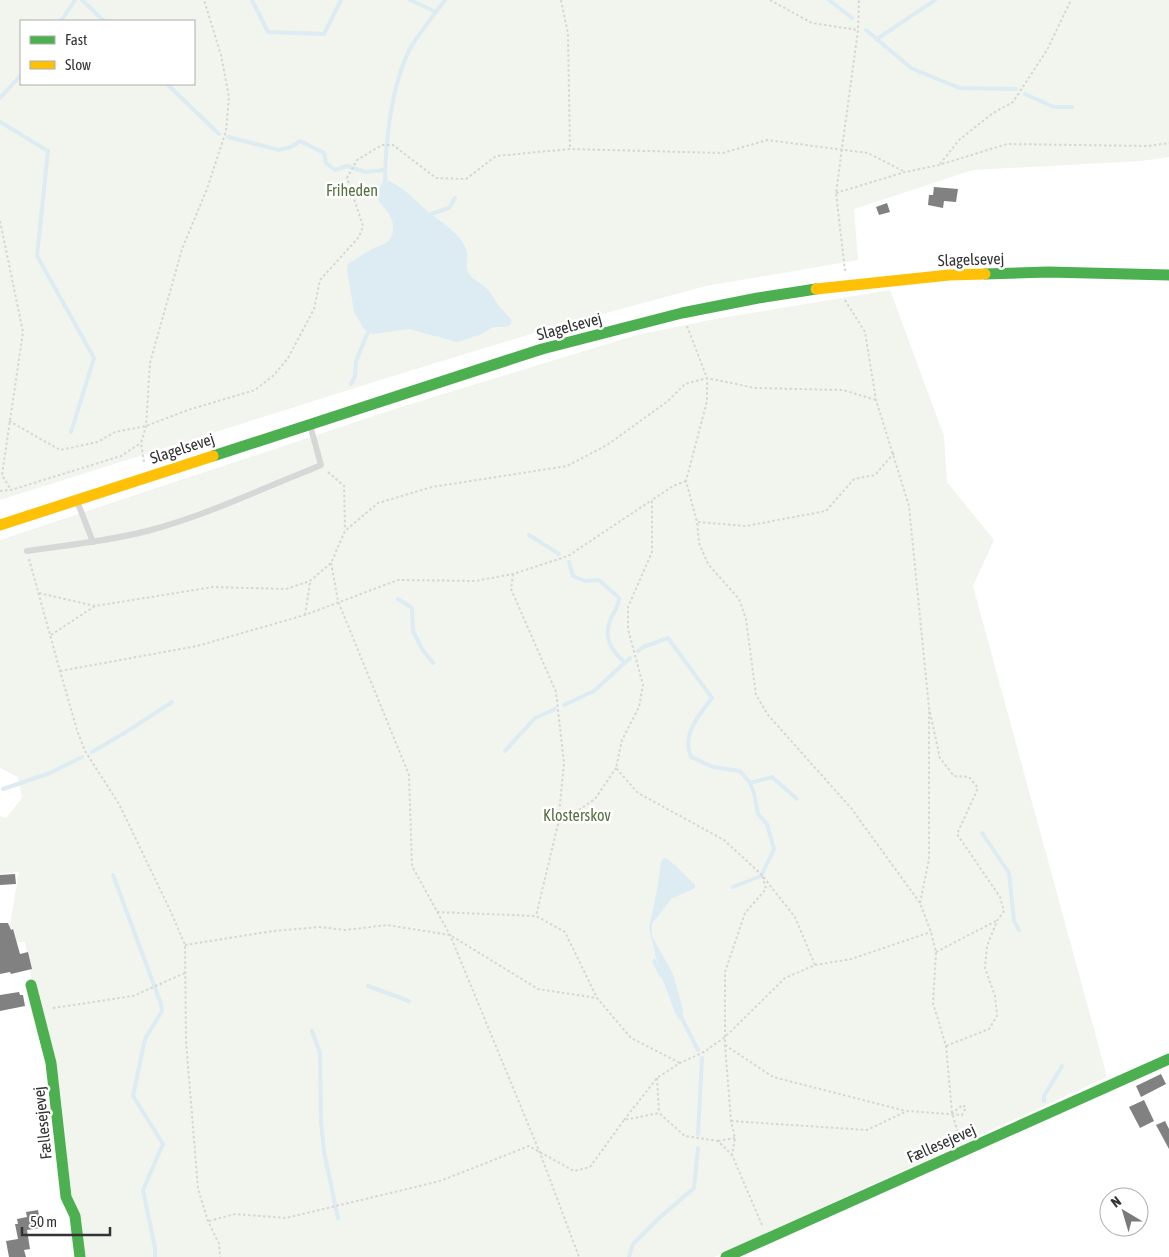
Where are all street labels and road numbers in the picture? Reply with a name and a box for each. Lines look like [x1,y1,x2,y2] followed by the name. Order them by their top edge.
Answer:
[937,249,1005,270] street label: Slagelsevej
[535,309,604,344] street label: Slagelsevej
[148,429,217,468] street label: Slagelsevej
[29,1086,56,1160] street label: Fællesejevej
[904,1120,978,1167] street label: Fællesejevej

